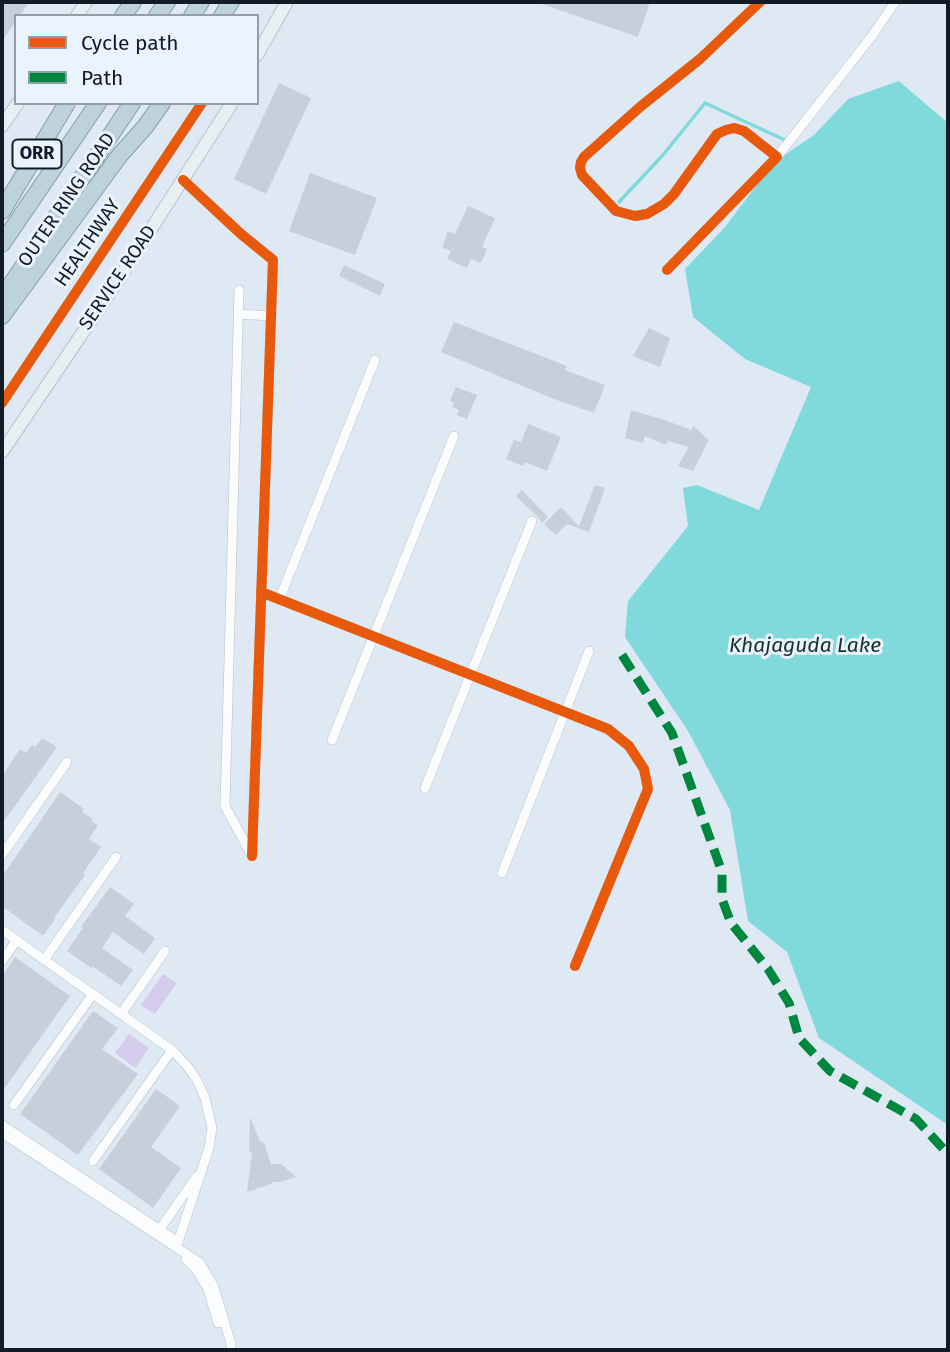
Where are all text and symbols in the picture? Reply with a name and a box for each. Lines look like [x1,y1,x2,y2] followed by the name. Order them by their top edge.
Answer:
[14,14,259,105] legend
[81,30,179,56] text: Cycle path
[81,65,123,91] text: Path
[14,129,120,271] street label: OUTER RING ROAD
[12,140,61,168] road number: ORR
[50,195,126,291] street label: HEALTHWAY
[75,221,161,335] street label: SERVICE ROAD
[729,633,881,659] water label: Khajaguda Lake

